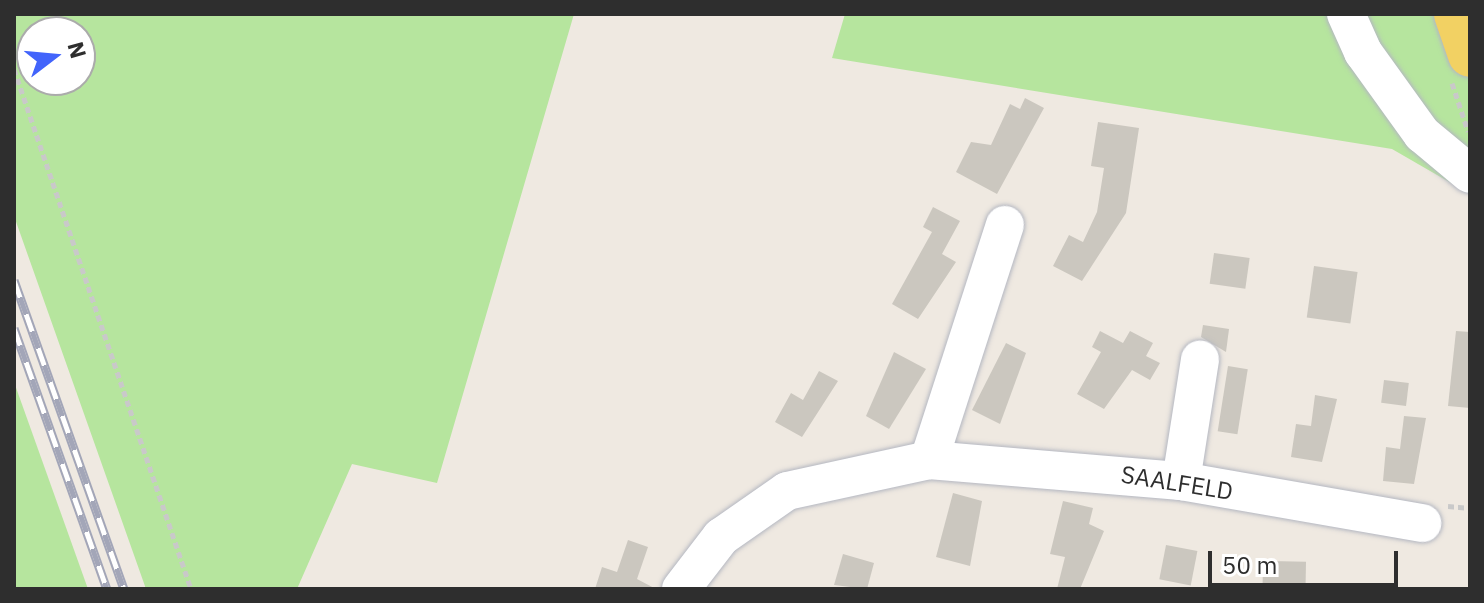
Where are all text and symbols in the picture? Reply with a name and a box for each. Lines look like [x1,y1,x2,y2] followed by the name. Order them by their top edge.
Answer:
[16,16,96,96] north arrow
[61,38,94,61] text: N
[1119,460,1235,506] street label: SAALFELD
[1212,535,1402,585] scale bar
[1222,549,1277,581] text: 50 m

